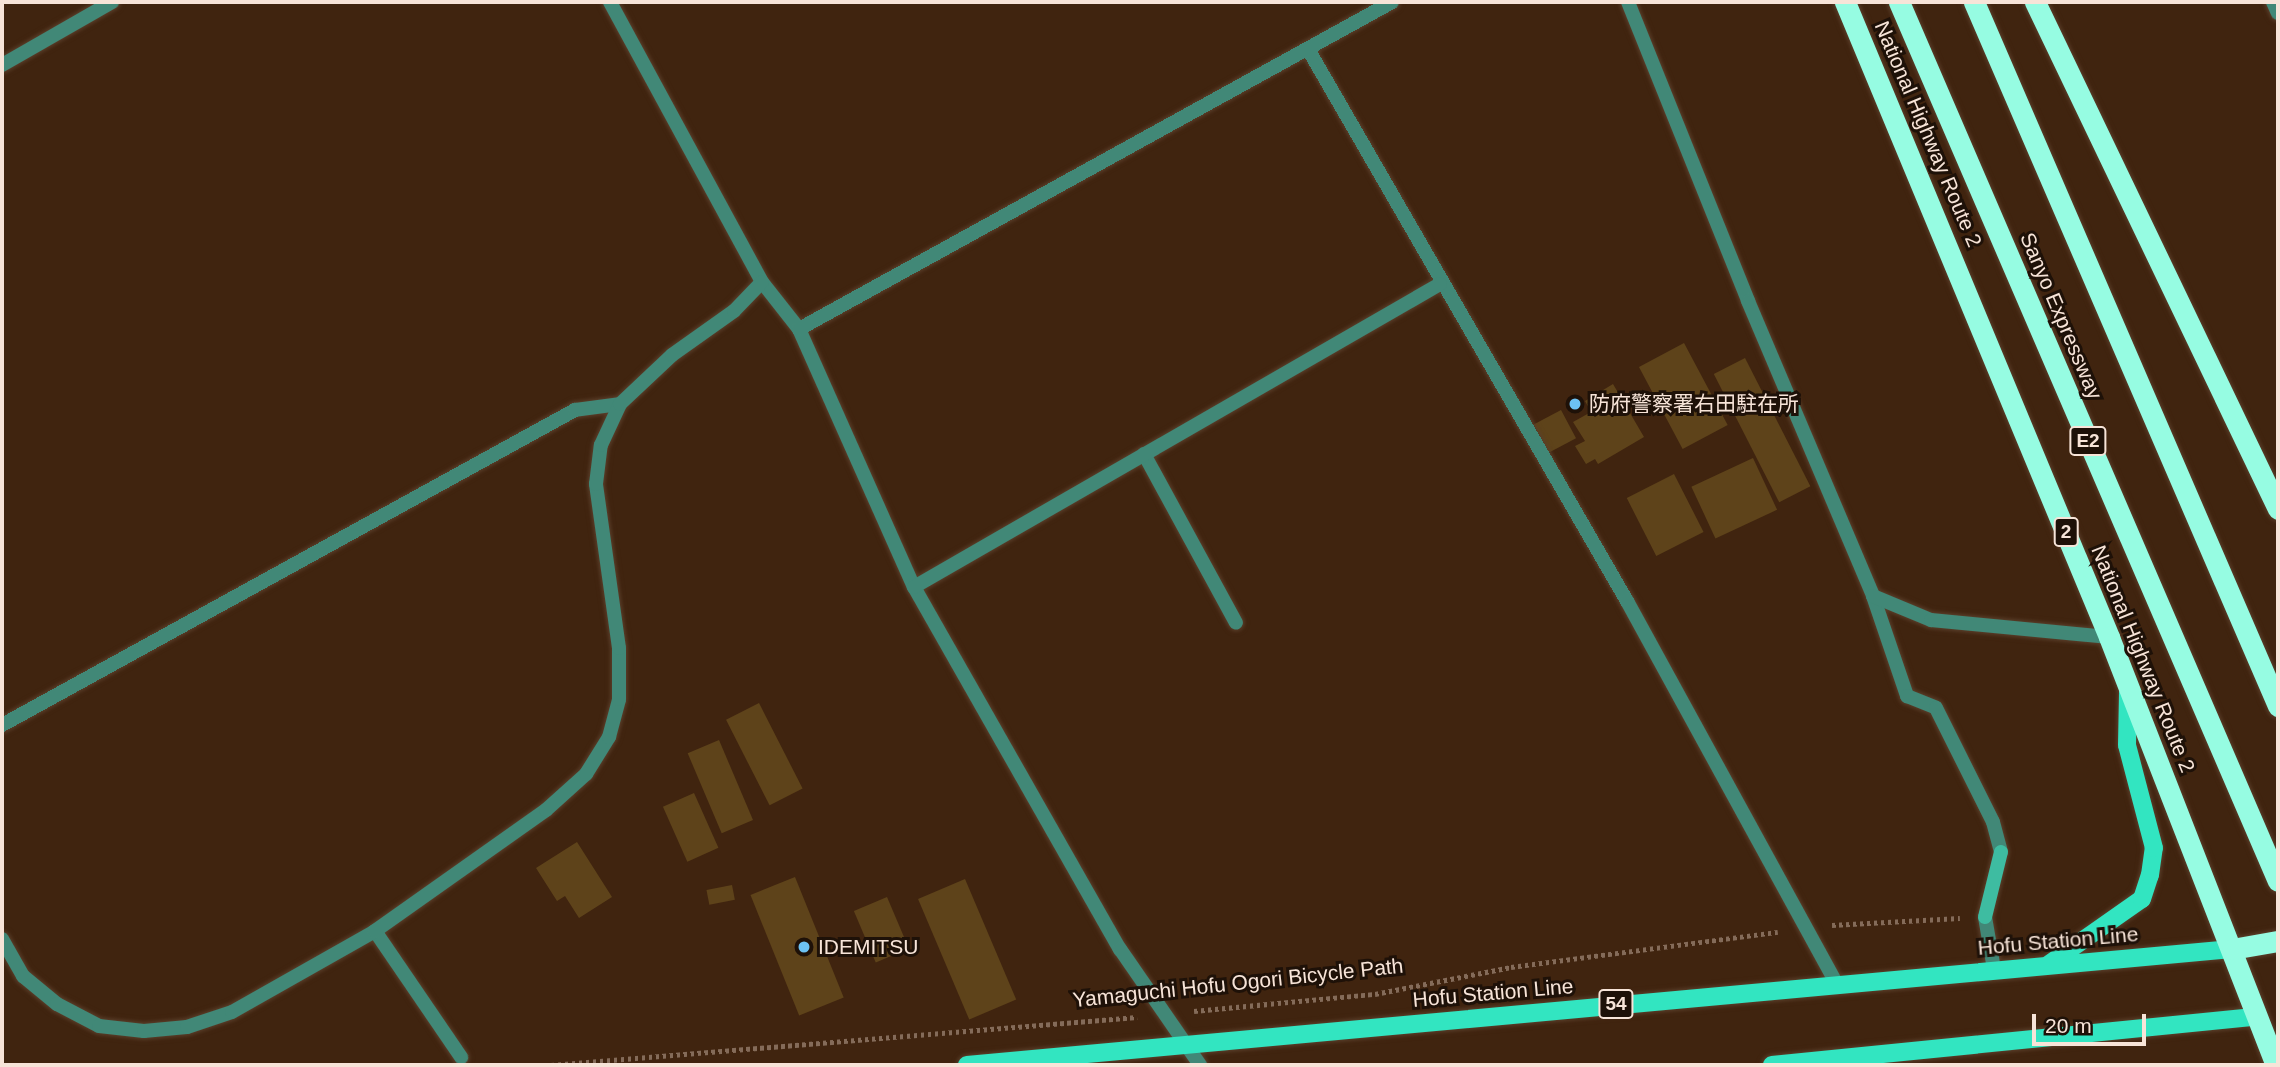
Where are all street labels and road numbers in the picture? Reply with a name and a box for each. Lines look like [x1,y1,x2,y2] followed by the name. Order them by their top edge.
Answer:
[1869,17,1987,251] street label: National Highway Route 2
[2015,229,2107,403] street label: Sanyo Expressway
[2069,426,2107,456] road number: E2
[2052,516,2080,548] road number: 2
[2086,542,2200,776] street label: National Highway Route 2
[1977,921,2139,961] street label: Hofu Station Line
[1071,953,1405,1013] street label: Yamaguchi Hofu Ogori Bicycle Path
[1412,973,1574,1013] street label: Hofu Station Line
[1597,988,1635,1020] road number: 54

